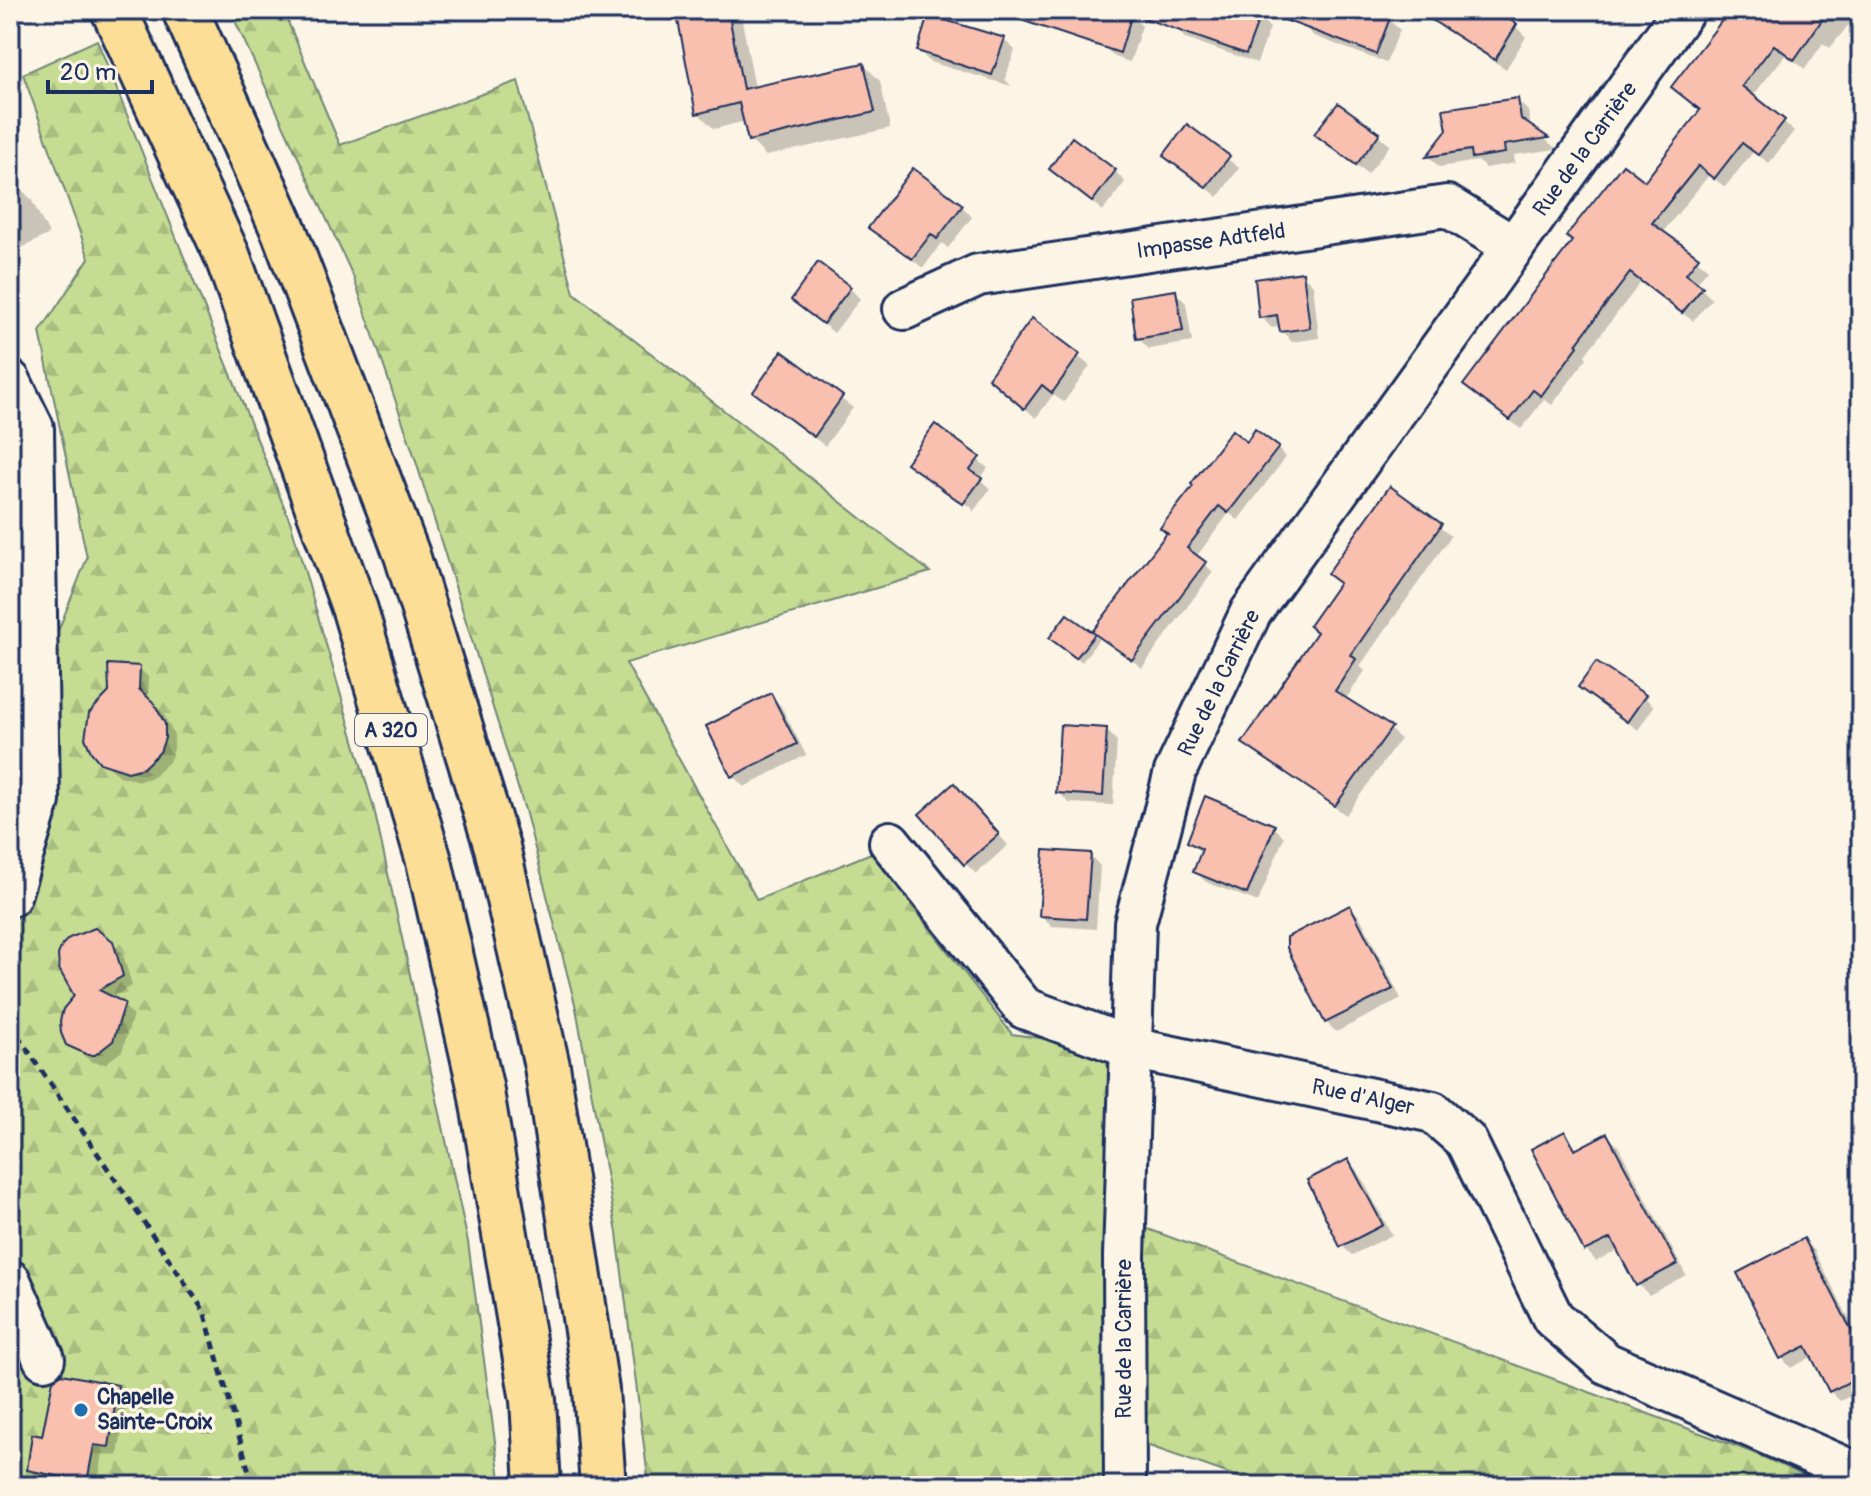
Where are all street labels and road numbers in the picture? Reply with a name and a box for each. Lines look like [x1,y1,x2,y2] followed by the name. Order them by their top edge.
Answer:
[1527,76,1643,222] street label: Rue de la Carrière
[1135,217,1287,265] street label: Impasse Adtfeld
[1171,605,1267,761] street label: Rue de la Carrière
[355,714,427,746] road number: A 320
[1309,1073,1417,1122] street label: Rue d'Alger
[1110,1259,1138,1419] street label: Rue de la Carrière

